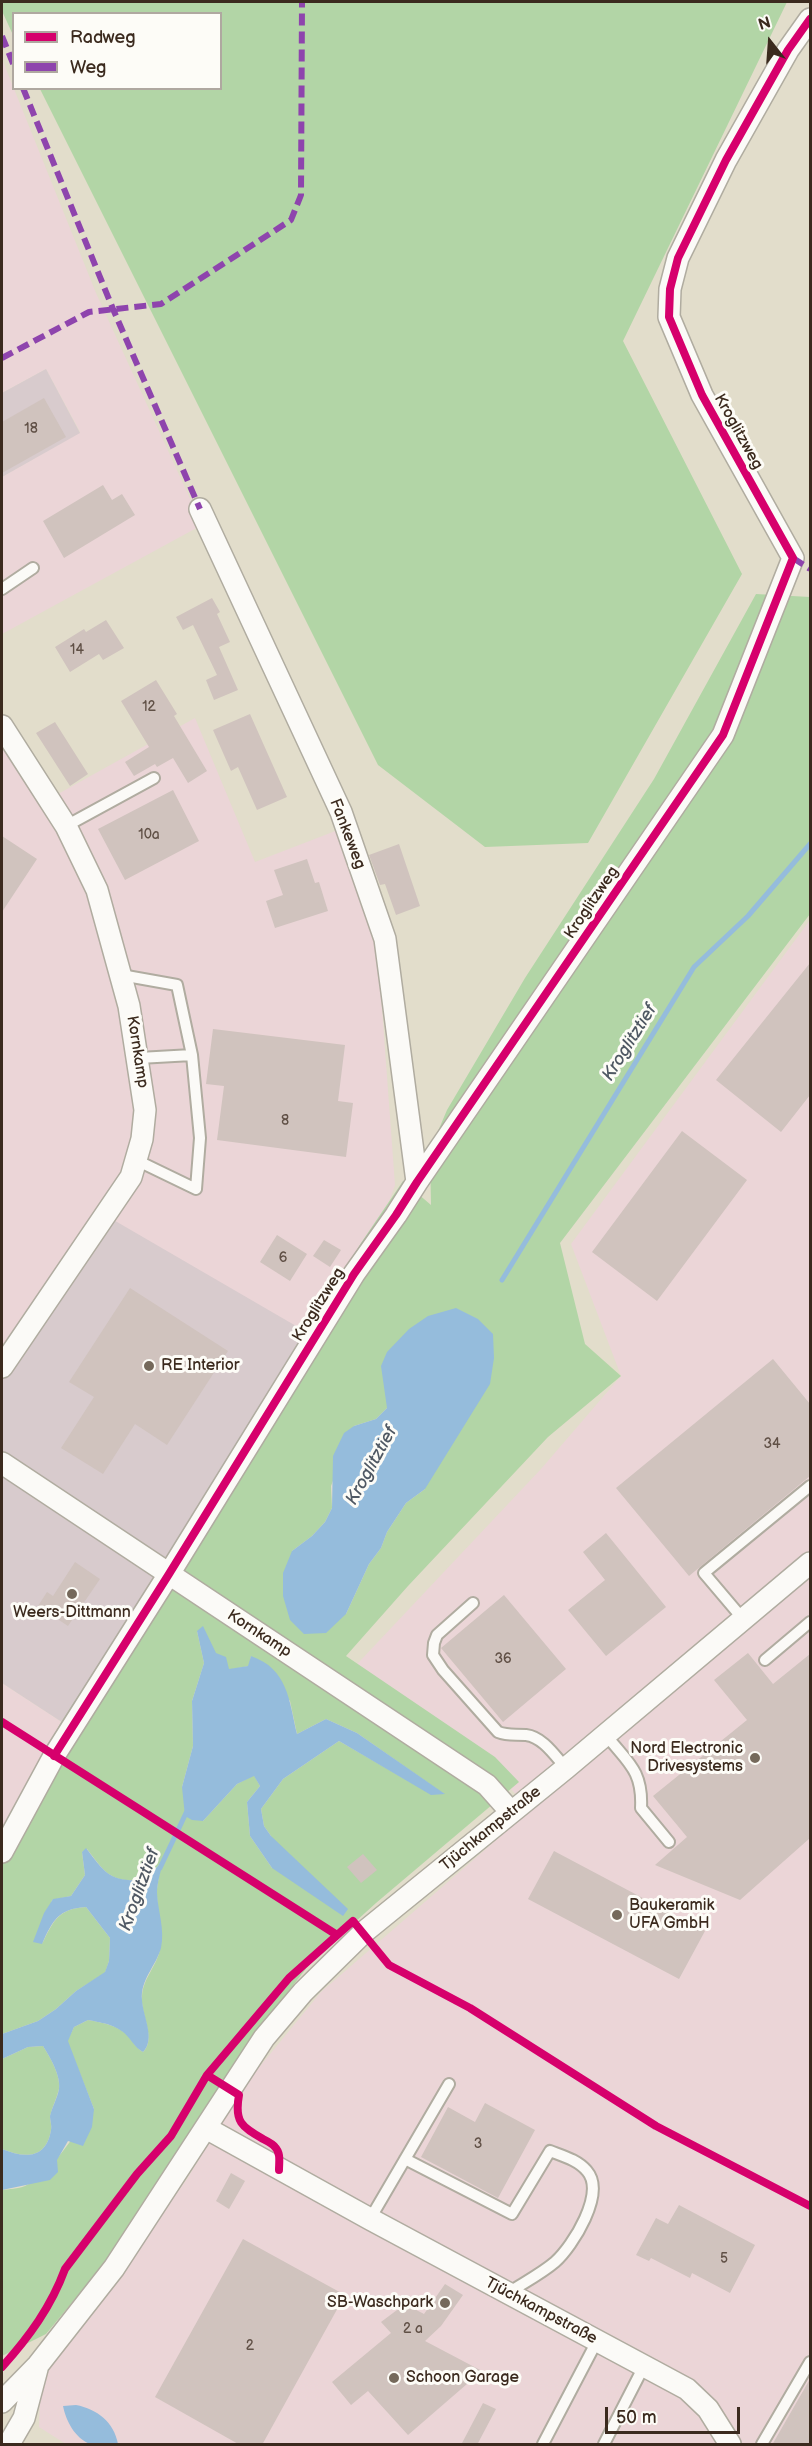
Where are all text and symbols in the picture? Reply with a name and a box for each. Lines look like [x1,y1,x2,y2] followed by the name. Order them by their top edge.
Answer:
[12,12,222,90] legend
[740,12,800,72] north arrow
[756,13,773,35] text: N
[70,27,136,48] text: Radweg
[70,57,106,78] text: Weg
[709,391,767,473] street label: Kroglitzweg
[24,421,38,437] house number: 18
[70,642,84,658] house number: 14
[142,699,156,715] house number: 12
[325,796,369,872] street label: Fankeweg
[138,827,160,843] house number: 10a
[561,863,623,943] street label: Kroglitzweg
[598,1001,662,1085] water label: Kroglitztief
[122,1014,152,1090] street label: Kornkamp
[281,1113,289,1129] house number: 8
[279,1250,287,1266] house number: 6
[289,1265,349,1345] street label: Kroglitzweg
[161,1356,240,1376] place label: RE Interior
[142,1359,156,1373] marker: RE Interior
[342,1423,402,1509] water label: Kroglitztief
[763,1436,781,1452] house number: 34
[65,1587,79,1601] marker: Weers-Dittmann
[13,1603,131,1623] place label: Weers-Dittmann
[223,1606,295,1662] street label: Kornkamp
[494,1651,512,1667] house number: 36
[630,1739,743,1777] place label: Nord Electronic Drivesystems
[748,1751,762,1765] marker: Nord Electronic Drivesystems
[437,1783,545,1875] street label: Tjüchkampstraße
[115,1846,165,1934] water label: Kroglitztief
[629,1896,714,1934] place label: Baukeramik UFA GmbH
[610,1908,624,1922] marker: Baukeramik UFA GmbH
[474,2136,482,2152] house number: 3
[720,2251,728,2267] house number: 5
[482,2273,600,2349] street label: Tjüchkampstraße
[327,2293,433,2313] place label: SB-Waschpark
[438,2296,452,2310] marker: SB-Waschpark
[403,2321,423,2337] house number: 2 a
[246,2338,254,2354] house number: 2
[406,2368,519,2388] place label: Schoon Garage
[387,2371,401,2385] marker: Schoon Garage
[608,2395,743,2433] scale bar
[616,2407,657,2428] text: 50 m

